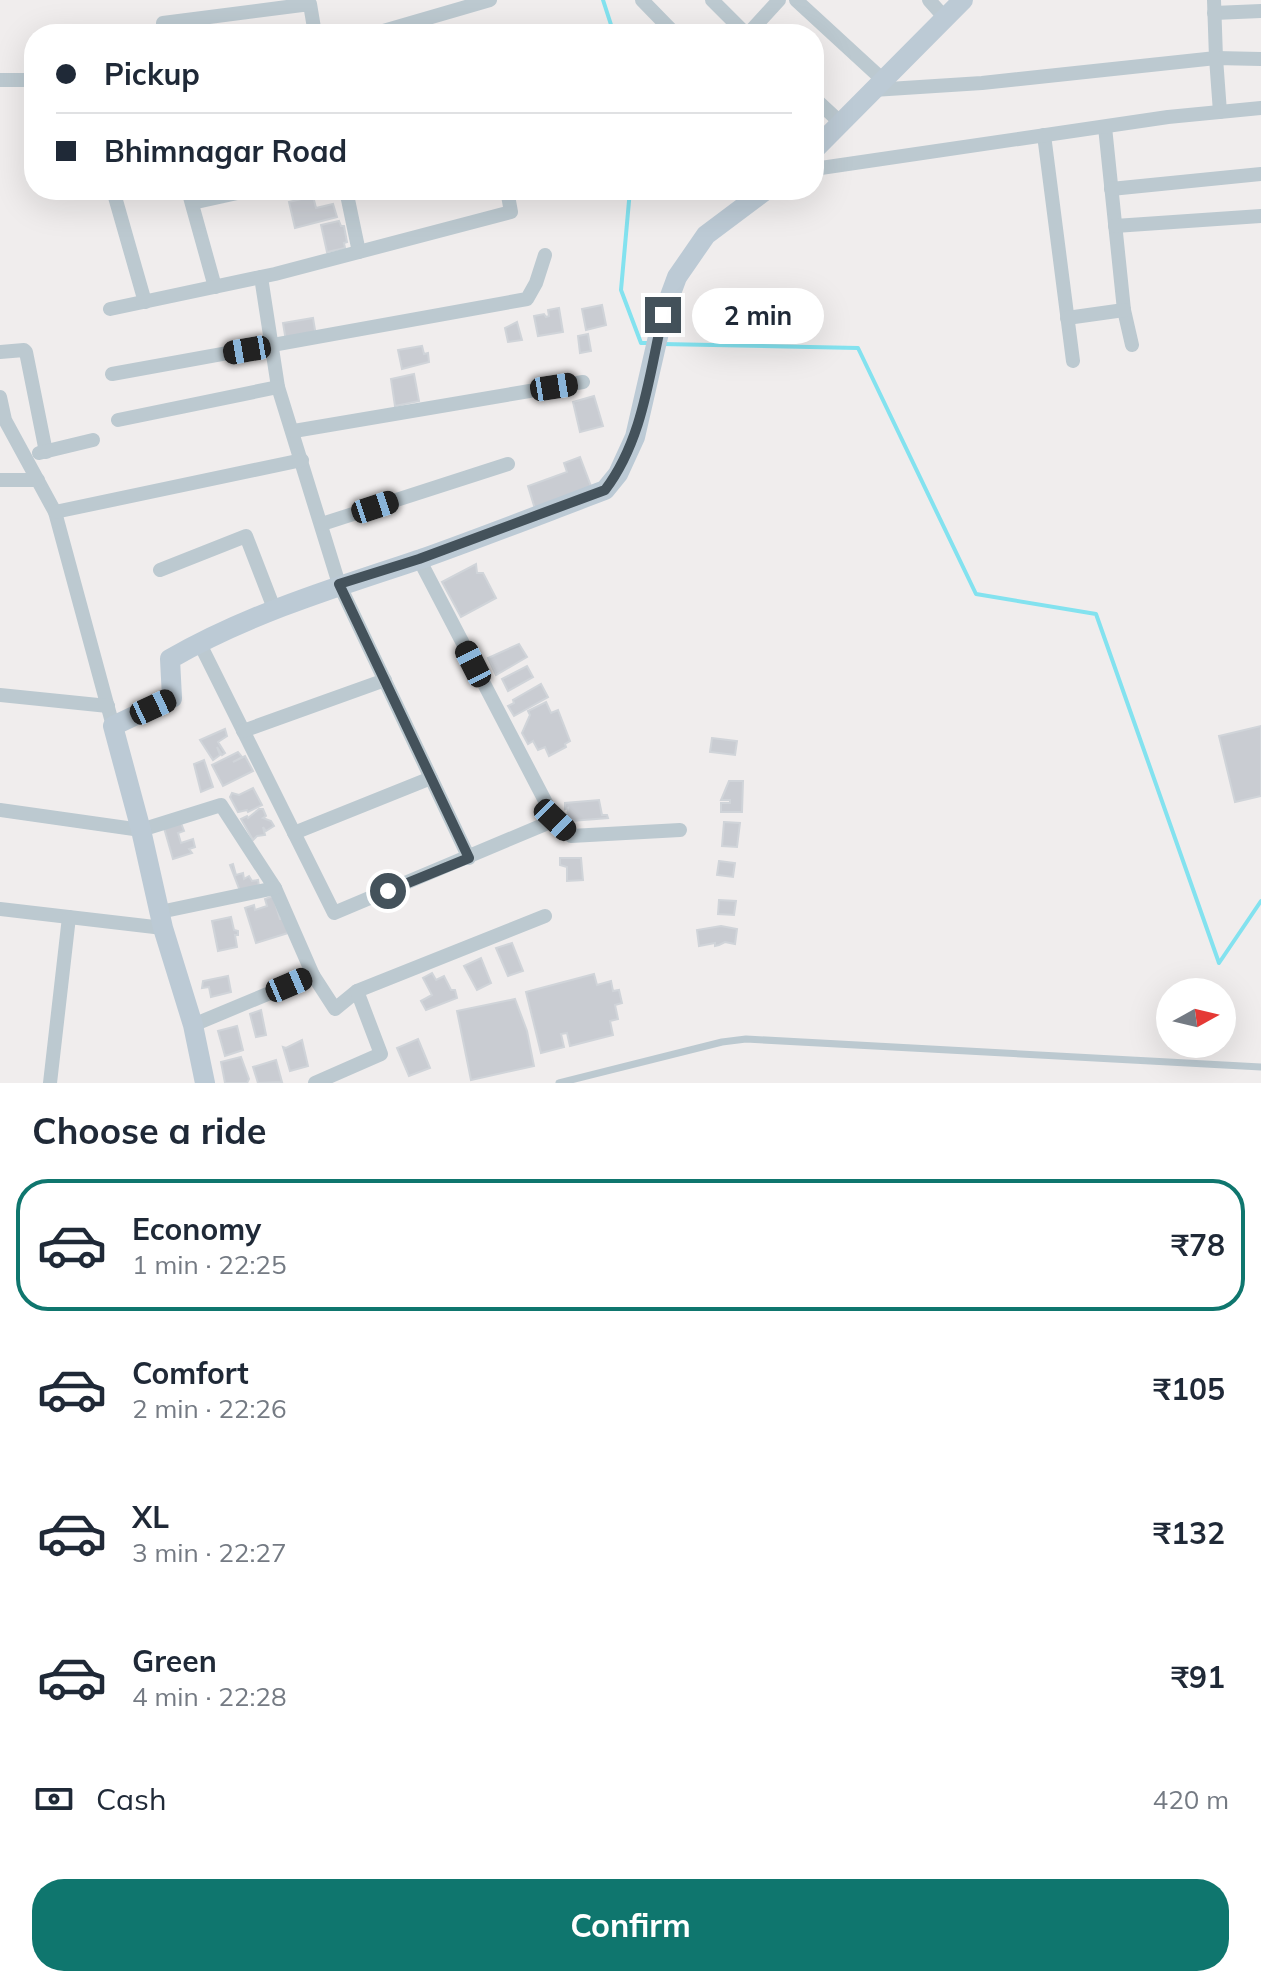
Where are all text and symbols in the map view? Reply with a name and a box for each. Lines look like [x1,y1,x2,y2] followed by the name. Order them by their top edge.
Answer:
[104,55,200,93] text: Pickup
[104,132,347,170] text: Bhimnagar Road
[691,287,823,343] callout: 2 min
[645,297,681,333] route end
[724,299,792,332] text: 2 min
[221,334,273,366] car
[528,371,580,403] car
[348,488,402,526] car
[451,637,495,691] car
[126,686,180,728] car
[529,795,581,845] car
[370,873,406,909] route start
[262,965,316,1005] car
[1156,978,1236,1058] north arrow
[1156,978,1236,1058] map controls
[32,1108,266,1153] text: Choose a ride
[36,1209,108,1281] icon: car
[132,1210,261,1248] text: Economy
[1171,1226,1225,1264] text: ₹78
[132,1248,287,1281] text: 1 min · 22:25
[36,1353,108,1425] icon: car
[132,1354,249,1392] text: Comfort
[1153,1370,1225,1408] text: ₹105
[132,1392,287,1425] text: 2 min · 22:26
[36,1497,108,1569] icon: car
[132,1498,169,1536] text: XL
[1153,1514,1225,1552] text: ₹132
[132,1536,287,1569] text: 3 min · 22:27
[36,1641,108,1713] icon: car
[132,1642,217,1680] text: Green
[1171,1658,1225,1696] text: ₹91
[132,1680,287,1713] text: 4 min · 22:28
[32,1777,76,1821] icon: cash
[96,1780,167,1818] text: Cash
[1153,1783,1229,1816] text: 420 m
[32,1879,1229,1971] button: Confirm

